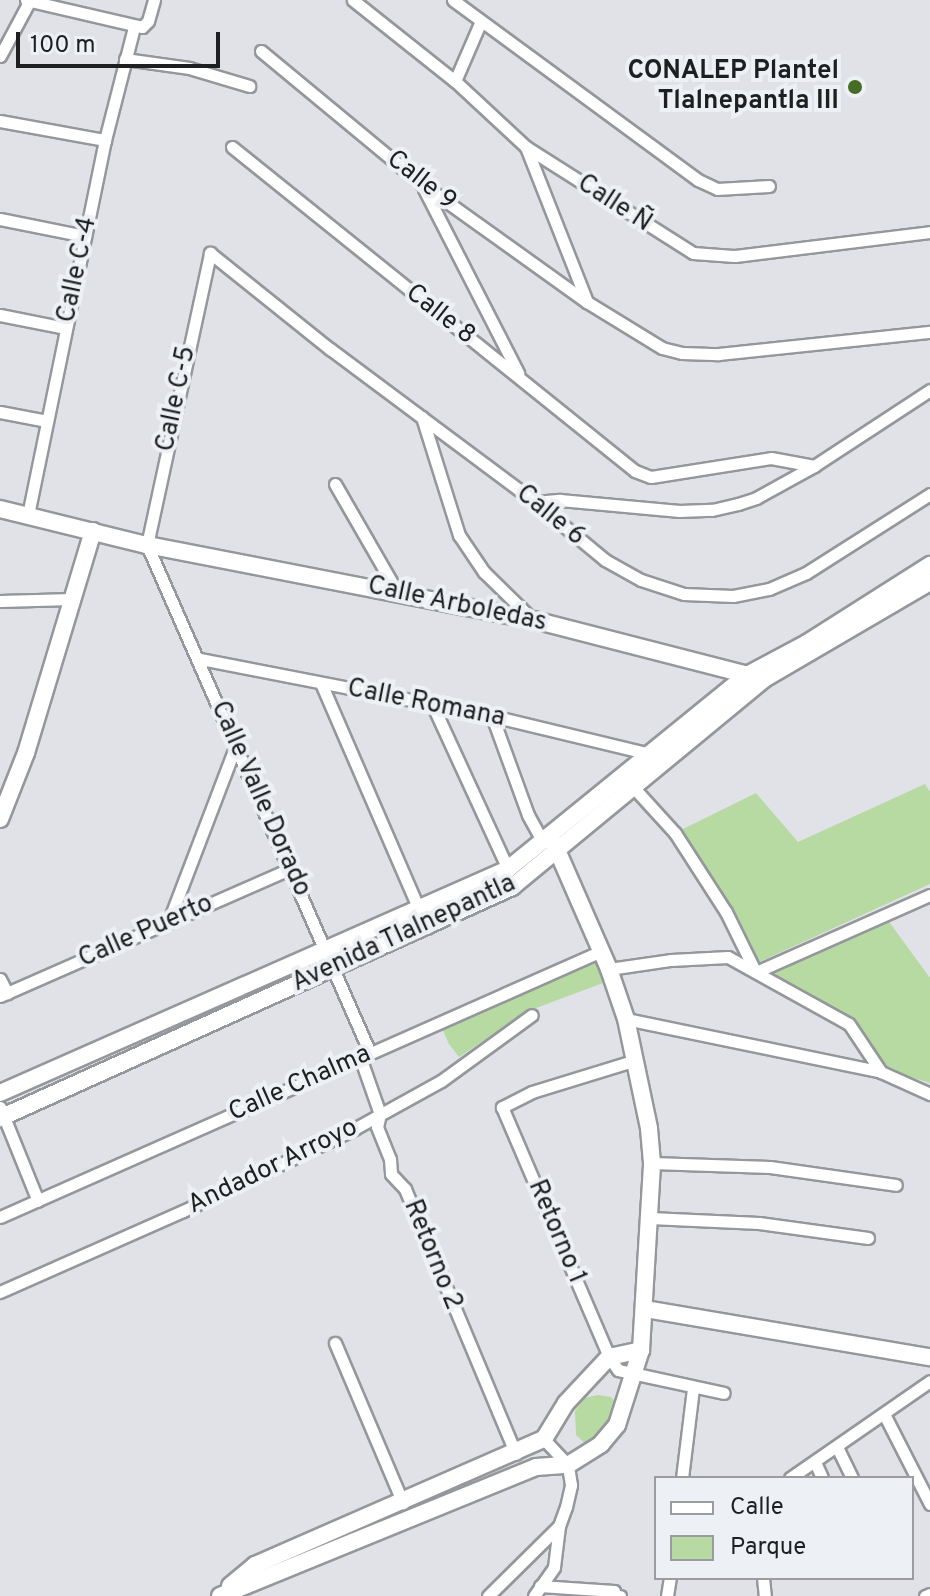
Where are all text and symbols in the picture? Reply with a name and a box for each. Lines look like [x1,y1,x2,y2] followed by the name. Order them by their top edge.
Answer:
[20,16,224,66] scale bar
[30,31,96,61] text: 100 m
[628,56,839,118] place label: CONALEP Plantel Tlalnepantla III
[846,78,864,96] marker: CONALEP Plantel Tlalnepantla III
[380,144,462,218] street label: Calle 9
[571,168,657,240] street label: Calle Ñ
[52,214,104,326] street label: Calle C-4
[399,278,481,352] street label: Calle 8
[151,343,203,455] street label: Calle C-5
[509,479,591,553] street label: Calle 6
[364,571,550,639] street label: Calle Arboledas
[345,673,507,735] street label: Calle Romana
[203,696,317,902] street label: Calle Valle Dorado
[287,868,521,1000] street label: Avenida Tlalnepantla
[74,889,218,975] street label: Calle Puerto
[224,1039,376,1129] street label: Calle Chalma
[182,1112,364,1222] street label: Andador Arroyo
[520,1175,592,1289] street label: Retorno 1
[396,1195,468,1315] street label: Retorno 2
[654,1476,914,1580] legend
[730,1493,784,1523] text: Calle
[730,1533,806,1563] text: Parque

